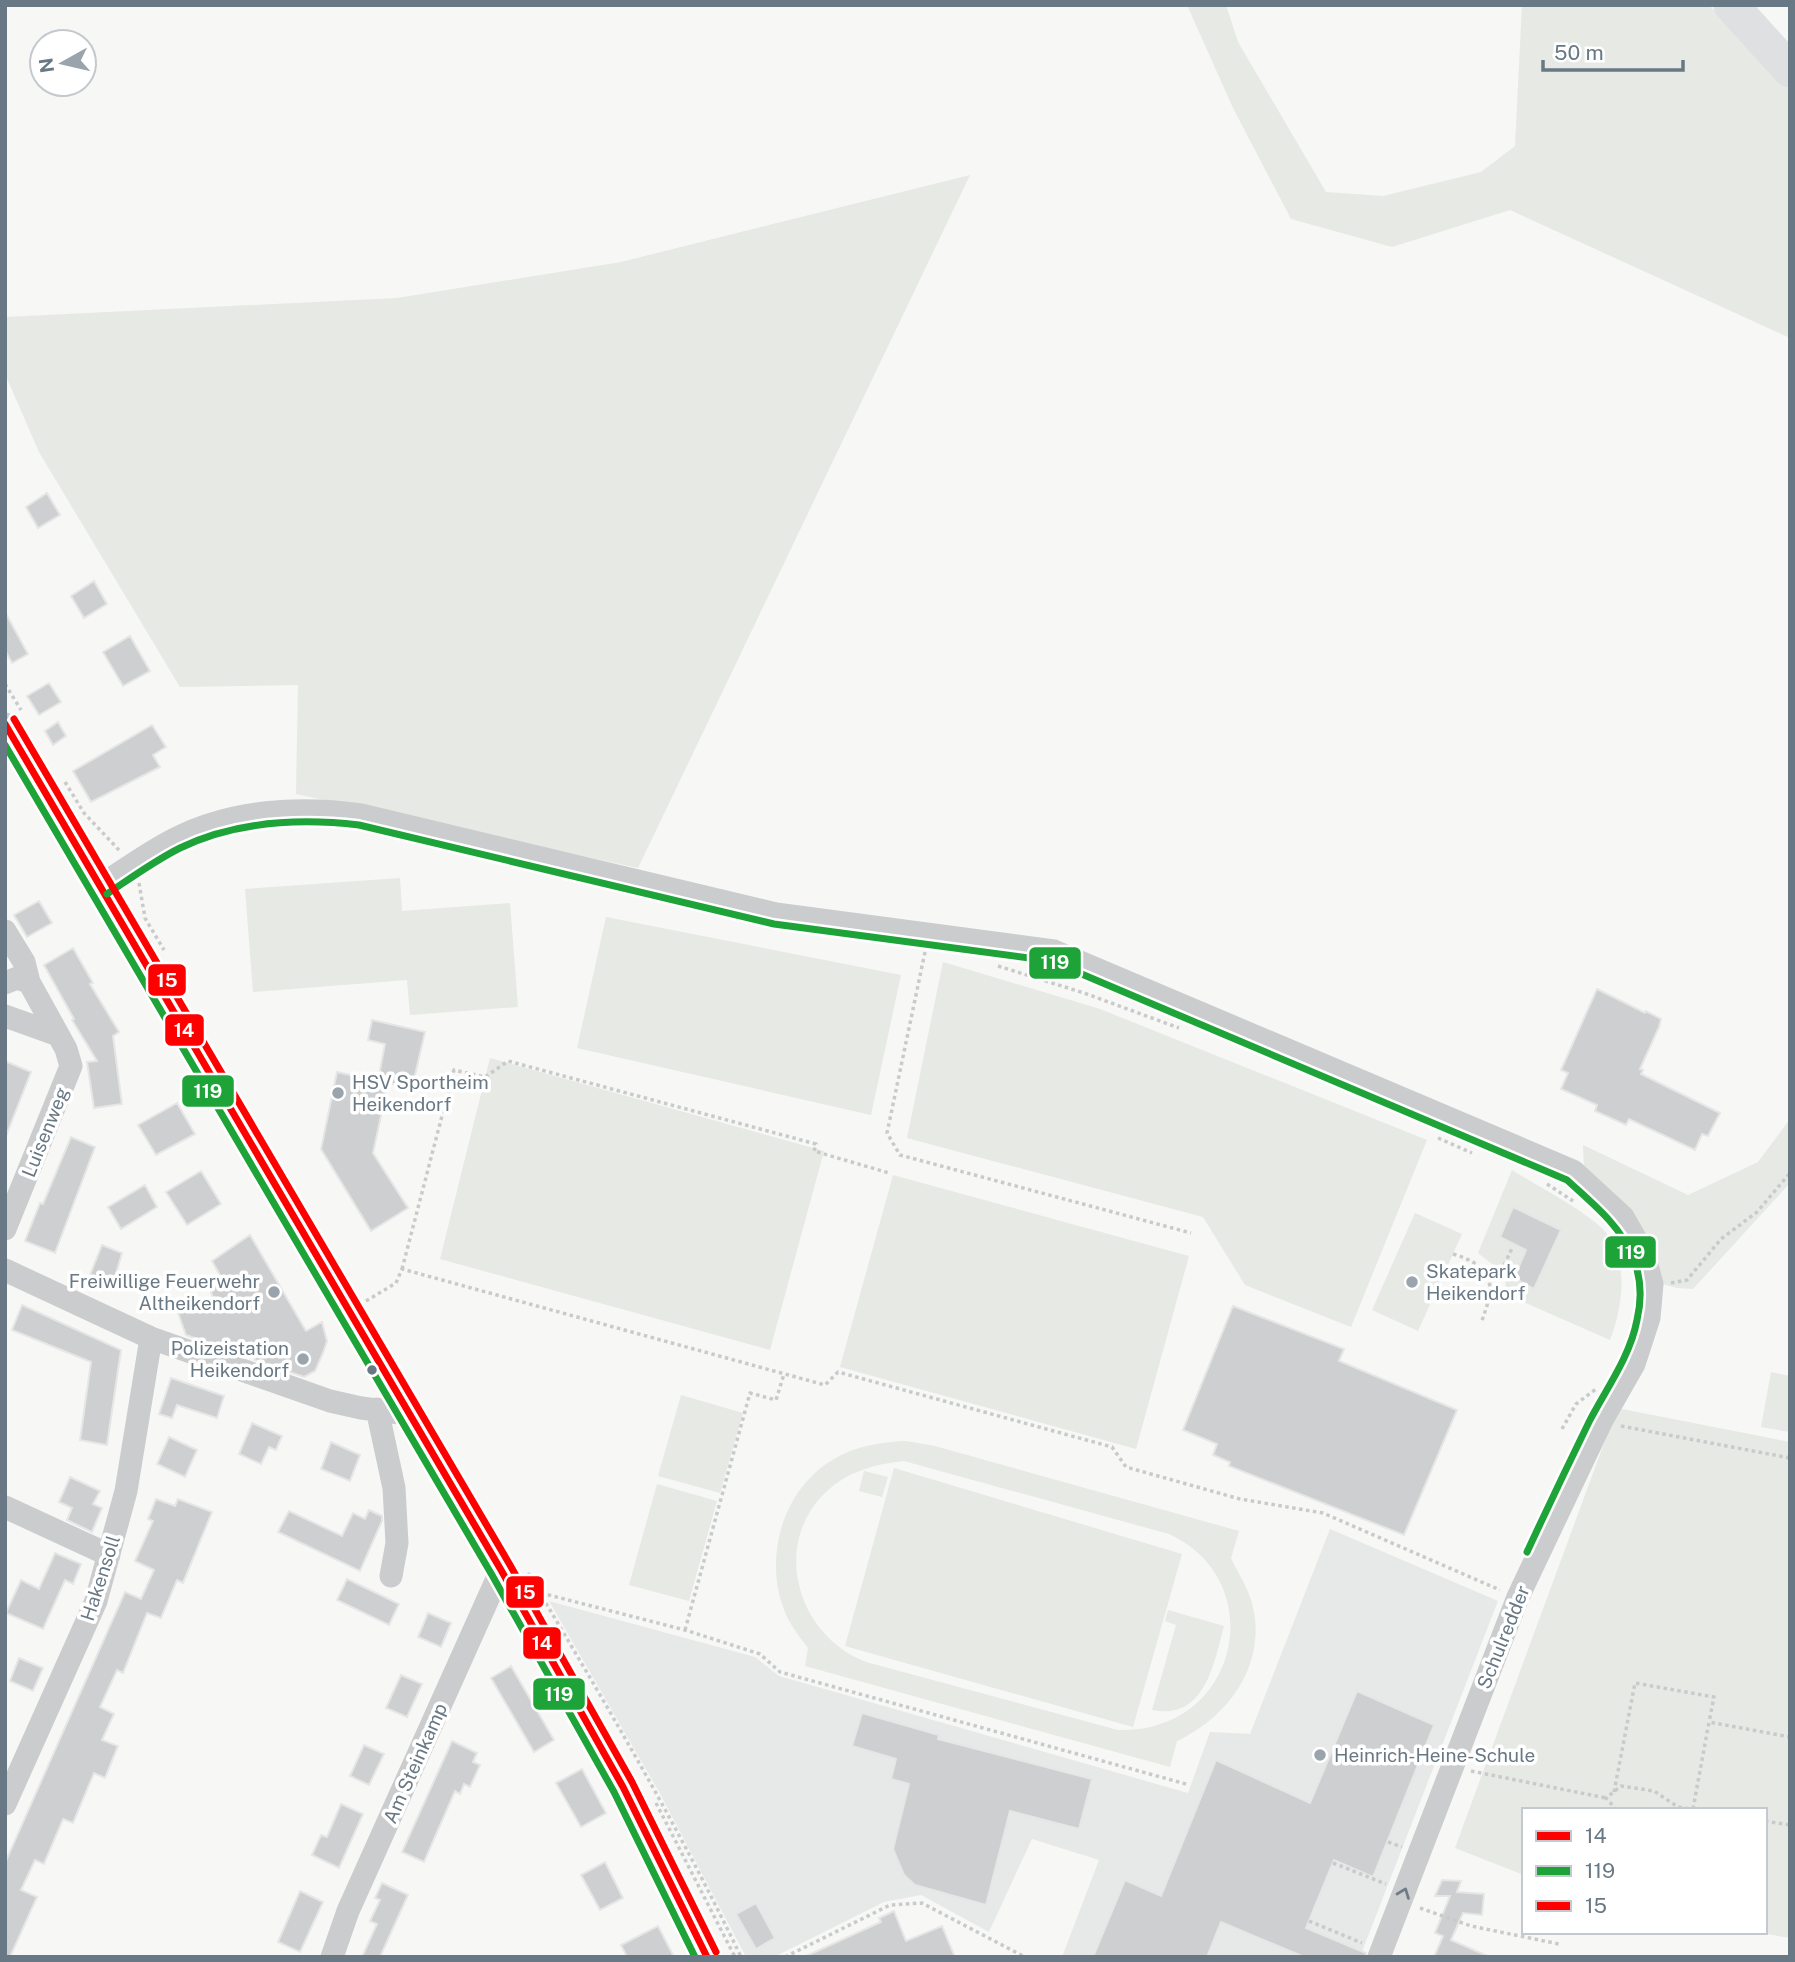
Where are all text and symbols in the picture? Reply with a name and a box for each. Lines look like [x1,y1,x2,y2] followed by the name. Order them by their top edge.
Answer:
[28,28,98,98] north arrow
[1543,28,1683,72] scale bar
[1554,40,1604,65] text: 50 m
[34,56,58,74] text: N
[1028,946,1082,980] line badge: 119
[1041,951,1069,973] text: 119
[147,963,187,997] line badge: 15
[157,969,177,991] text: 15
[164,1013,205,1047] line badge: 14
[174,1019,194,1041] text: 14
[352,1071,489,1115] place label: HSV Sportheim Heikendorf
[181,1074,235,1108] line badge: 119
[194,1080,222,1102] text: 119
[17,1084,73,1180] street label: Luisenweg
[330,1085,346,1101] marker: HSV Sportheim Heikendorf
[1604,1235,1657,1269] line badge: 119
[1617,1241,1645,1263] text: 119
[1426,1260,1525,1304] place label: Skatepark Heikendorf
[69,1270,260,1314] place label: Freiwillige Feuerwehr Altheikendorf
[1404,1274,1420,1290] marker: Skatepark Heikendorf
[266,1284,282,1300] marker: Freiwillige Feuerwehr Altheikendorf
[171,1337,289,1381] place label: Polizeistation Heikendorf
[295,1351,311,1367] marker: Polizeistation Heikendorf
[365,1363,379,1377] unlabelled marker
[76,1533,124,1623] street label: Hakensoll
[505,1575,545,1609] line badge: 15
[515,1581,535,1603] text: 15
[1472,1582,1534,1692] street label: Schulredder
[522,1626,562,1660] line badge: 14
[532,1632,552,1654] text: 14
[532,1677,586,1711] line badge: 119
[545,1683,573,1705] text: 119
[379,1699,451,1827] street label: Am Steinkamp
[1334,1744,1535,1766] place label: Heinrich-Heine-Schule
[1312,1747,1328,1763] marker: Heinrich-Heine-Schule
[1522,1808,1767,1934] legend
[1585,1823,1607,1848] text: 14
[1585,1858,1615,1883] text: 119
[1396,1888,1410,1900] one-way arrow
[1585,1893,1607,1918] text: 15

